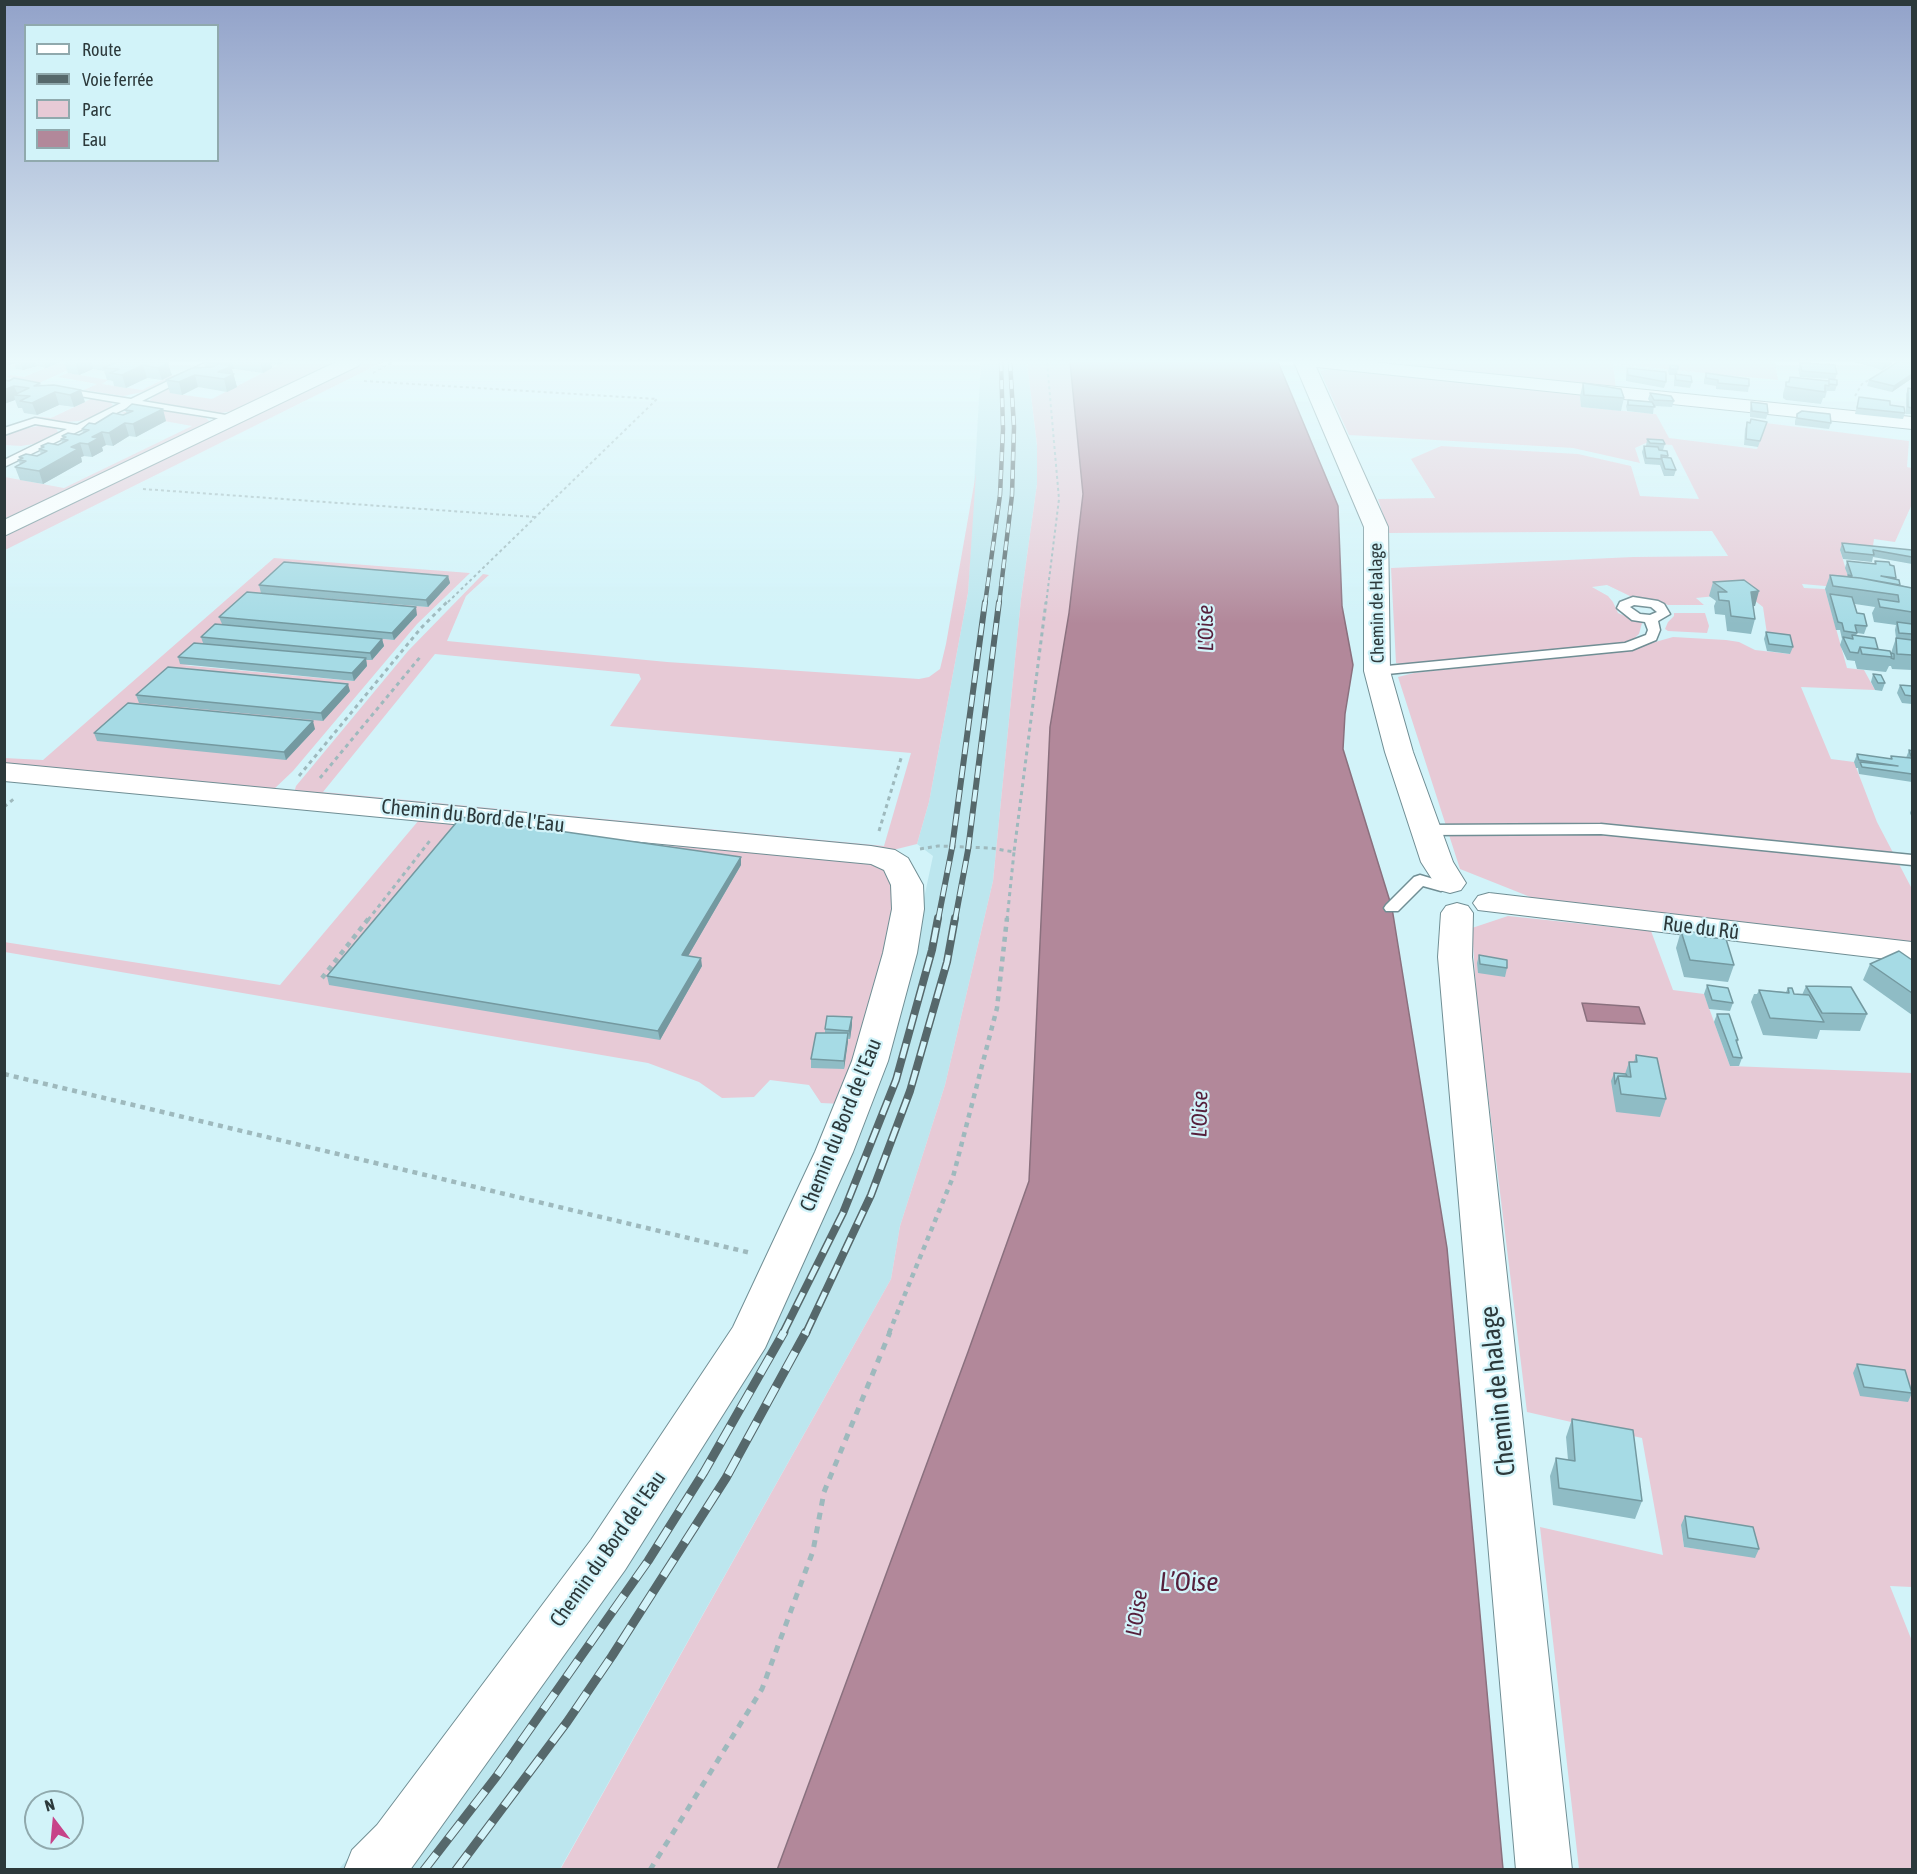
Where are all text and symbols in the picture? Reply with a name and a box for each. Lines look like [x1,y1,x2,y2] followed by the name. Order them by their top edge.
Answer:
[24,24,219,162] legend
[82,39,121,60] text: Route
[82,69,154,90] text: Voie ferrée
[82,99,111,120] text: Parc
[82,129,107,150] text: Eau
[1365,543,1389,663] street label: Chemin de Halage
[1192,604,1220,652] water label: L'Oise
[380,794,566,838] street label: Chemin du Bord de l'Eau
[1661,911,1741,945] street label: Rue du Rû
[795,1035,887,1215] street label: Chemin du Bord de l'Eau
[1186,1090,1214,1138] water label: L'Oise
[1474,1304,1522,1478] street label: Chemin de halage
[545,1466,671,1632] street label: Chemin du Bord de l'Eau
[1160,1566,1218,1598] water label: L’Oise
[1121,1588,1153,1638] water label: L'Oise
[24,1790,84,1850] north arrow
[43,1795,57,1815] text: N

